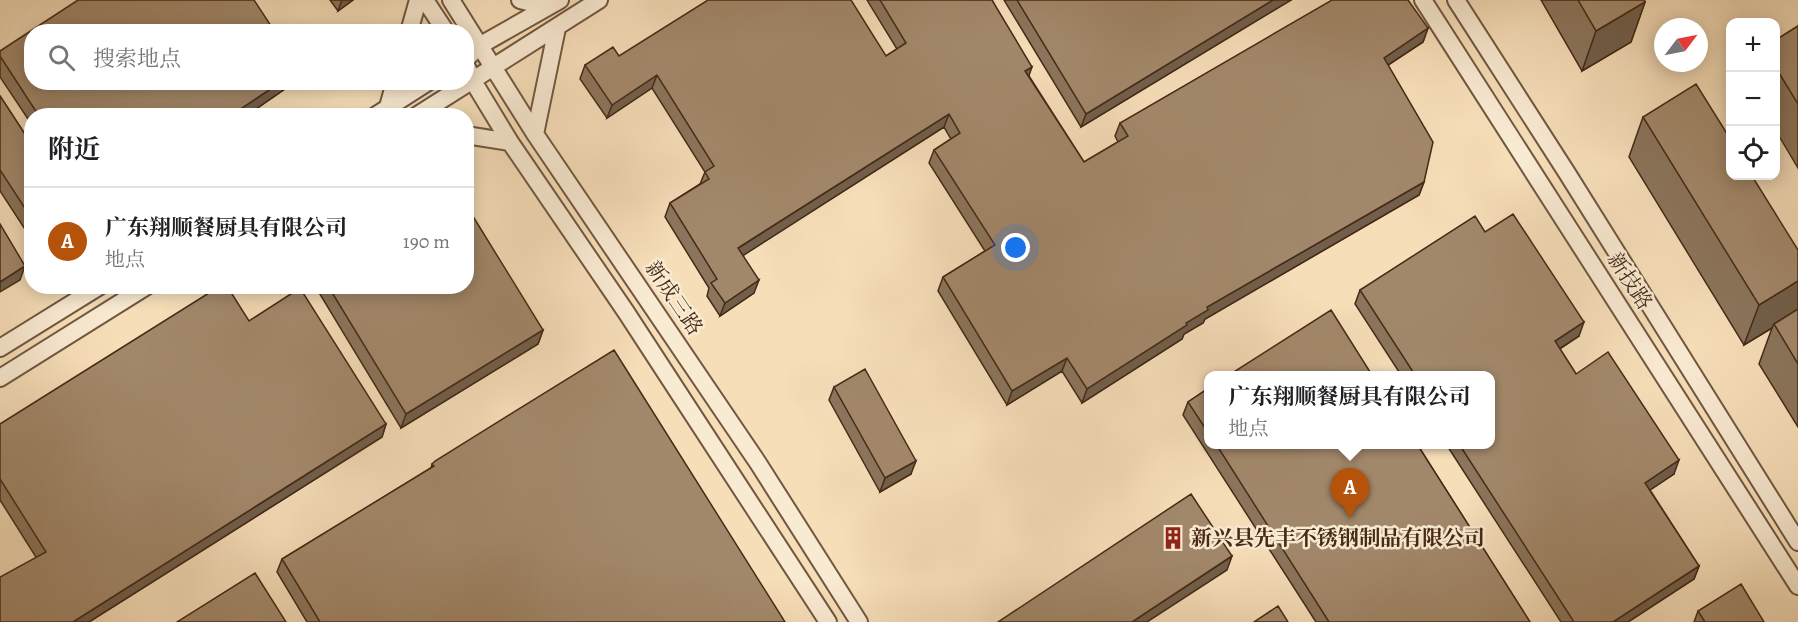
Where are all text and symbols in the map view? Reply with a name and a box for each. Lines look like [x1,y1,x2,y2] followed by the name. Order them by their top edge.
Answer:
[1654,18,1708,72] north arrow
[1726,18,1780,180] map controls
[1726,18,1780,72] button: +
[24,24,474,90] search box
[45,41,78,74] icon: search
[93,44,181,74] text: 搜索地点
[1726,72,1780,126] button: −
[1726,126,1780,180] button: locate
[48,132,100,167] text: 附近
[105,213,347,243] text: 广东翔顺餐厨具有限公司
[61,228,74,255] text: A
[403,228,450,255] text: 190 m
[1001,233,1030,262] your location
[105,246,145,273] text: 地点
[1601,247,1659,315] street label: 新技路
[639,255,709,341] street label: 新成三路
[1204,371,1495,449] popup
[1228,382,1471,412] text: 广东翔顺餐厨具有限公司
[1228,415,1268,442] text: 地点
[1330,468,1370,518] pin: A
[1191,524,1485,552] place label: 新兴县先丰不锈钢制品有限公司
[1160,525,1186,551] building icon: 新兴县先丰不锈钢制品有限公司

